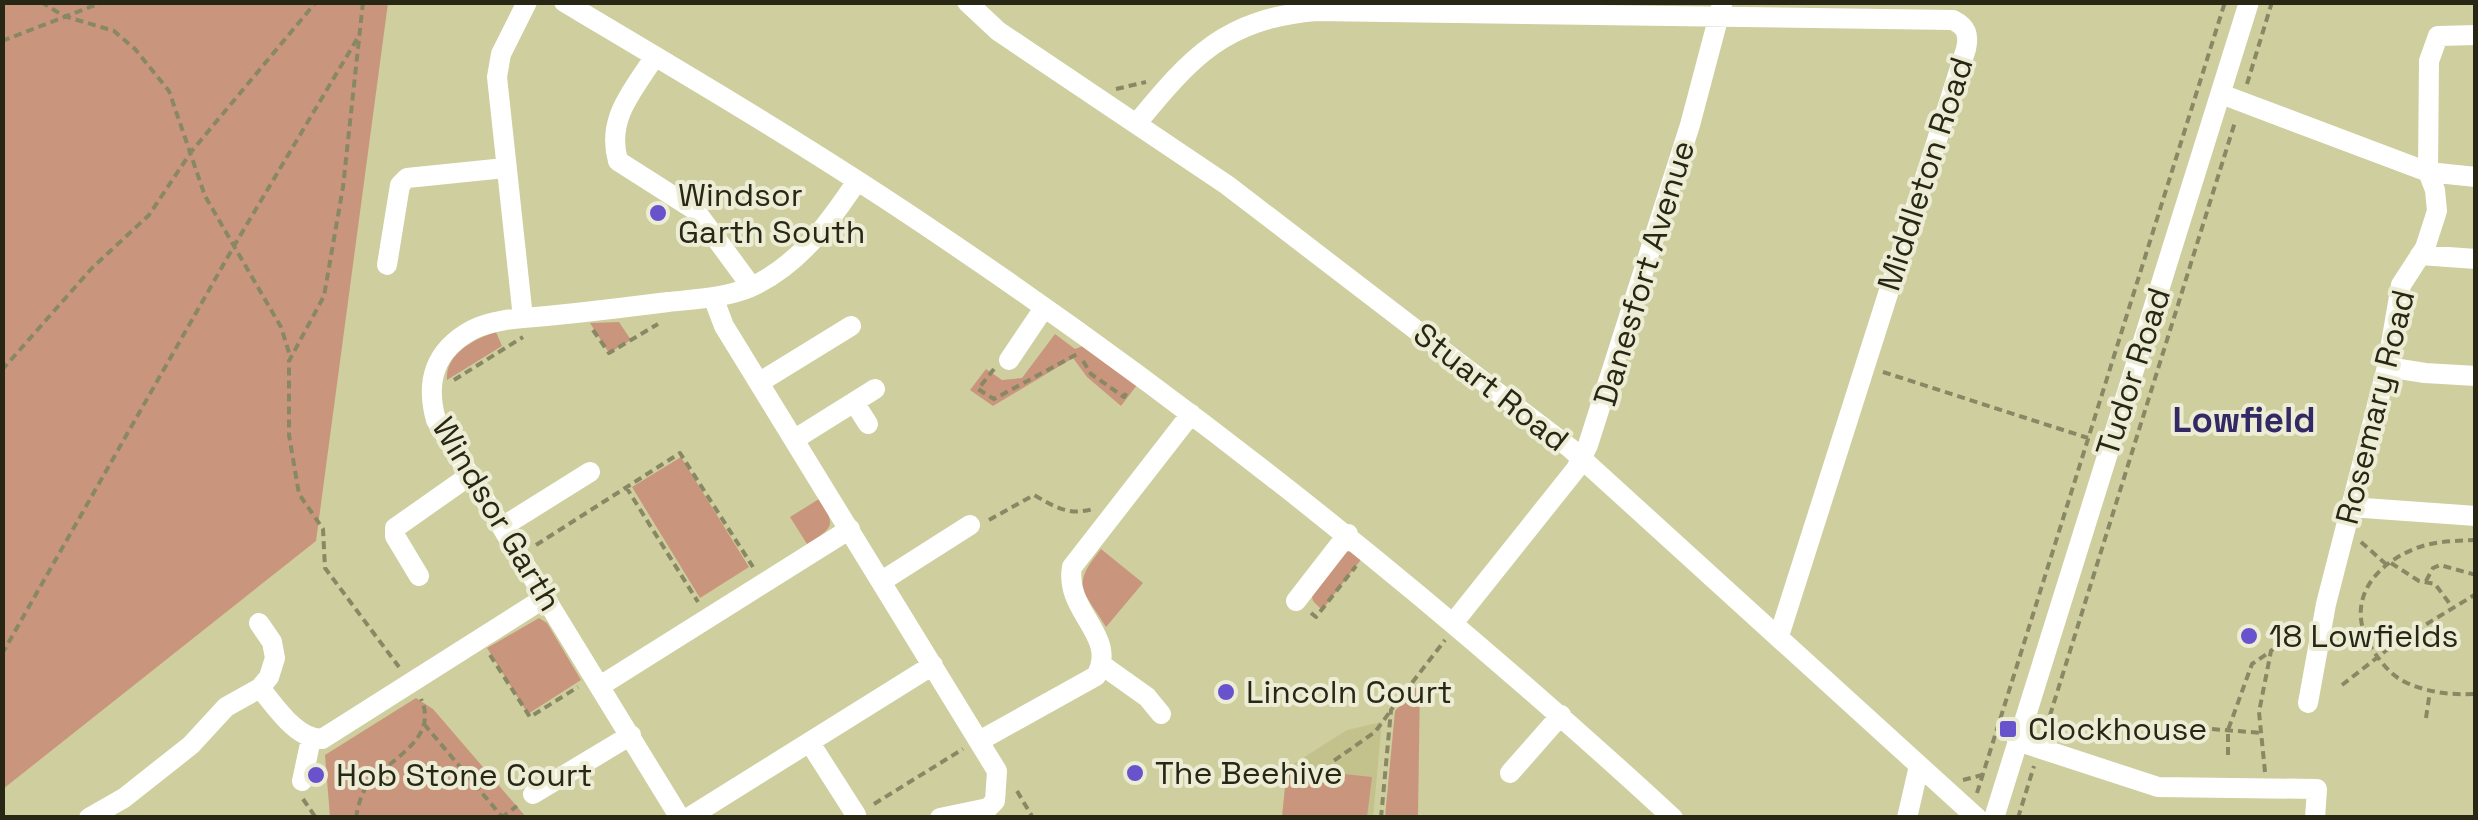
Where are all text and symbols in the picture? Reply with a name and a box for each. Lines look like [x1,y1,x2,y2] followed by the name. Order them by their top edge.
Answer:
[1868,52,1982,296] street label: Middleton Road
[1585,135,1703,411] street label: Danesfort Avenue
[678,175,865,252] place label: Windsor Garth South
[647,202,669,224] marker: Windsor Garth South
[2087,283,2179,461] street label: Tudor Road
[2327,286,2423,528] street label: Rosemary Road
[1405,314,1577,460] street label: Stuart Road
[2172,398,2316,442] district label: Lowfield
[423,410,571,618] street label: Windsor Garth
[2269,616,2458,656] place label: 18 Lowfields
[2238,625,2260,647] marker: 18 Lowfields
[1246,672,1452,712] place label: Lincoln Court
[1215,681,1237,703] marker: Lincoln Court
[2028,709,2207,749] place label: Clockhouse
[1997,718,2019,740] marker: Clockhouse
[1155,753,1343,793] place label: The Beehive
[336,755,593,795] place label: Hob Stone Court
[1124,762,1146,784] marker: The Beehive
[305,764,327,786] marker: Hob Stone Court

